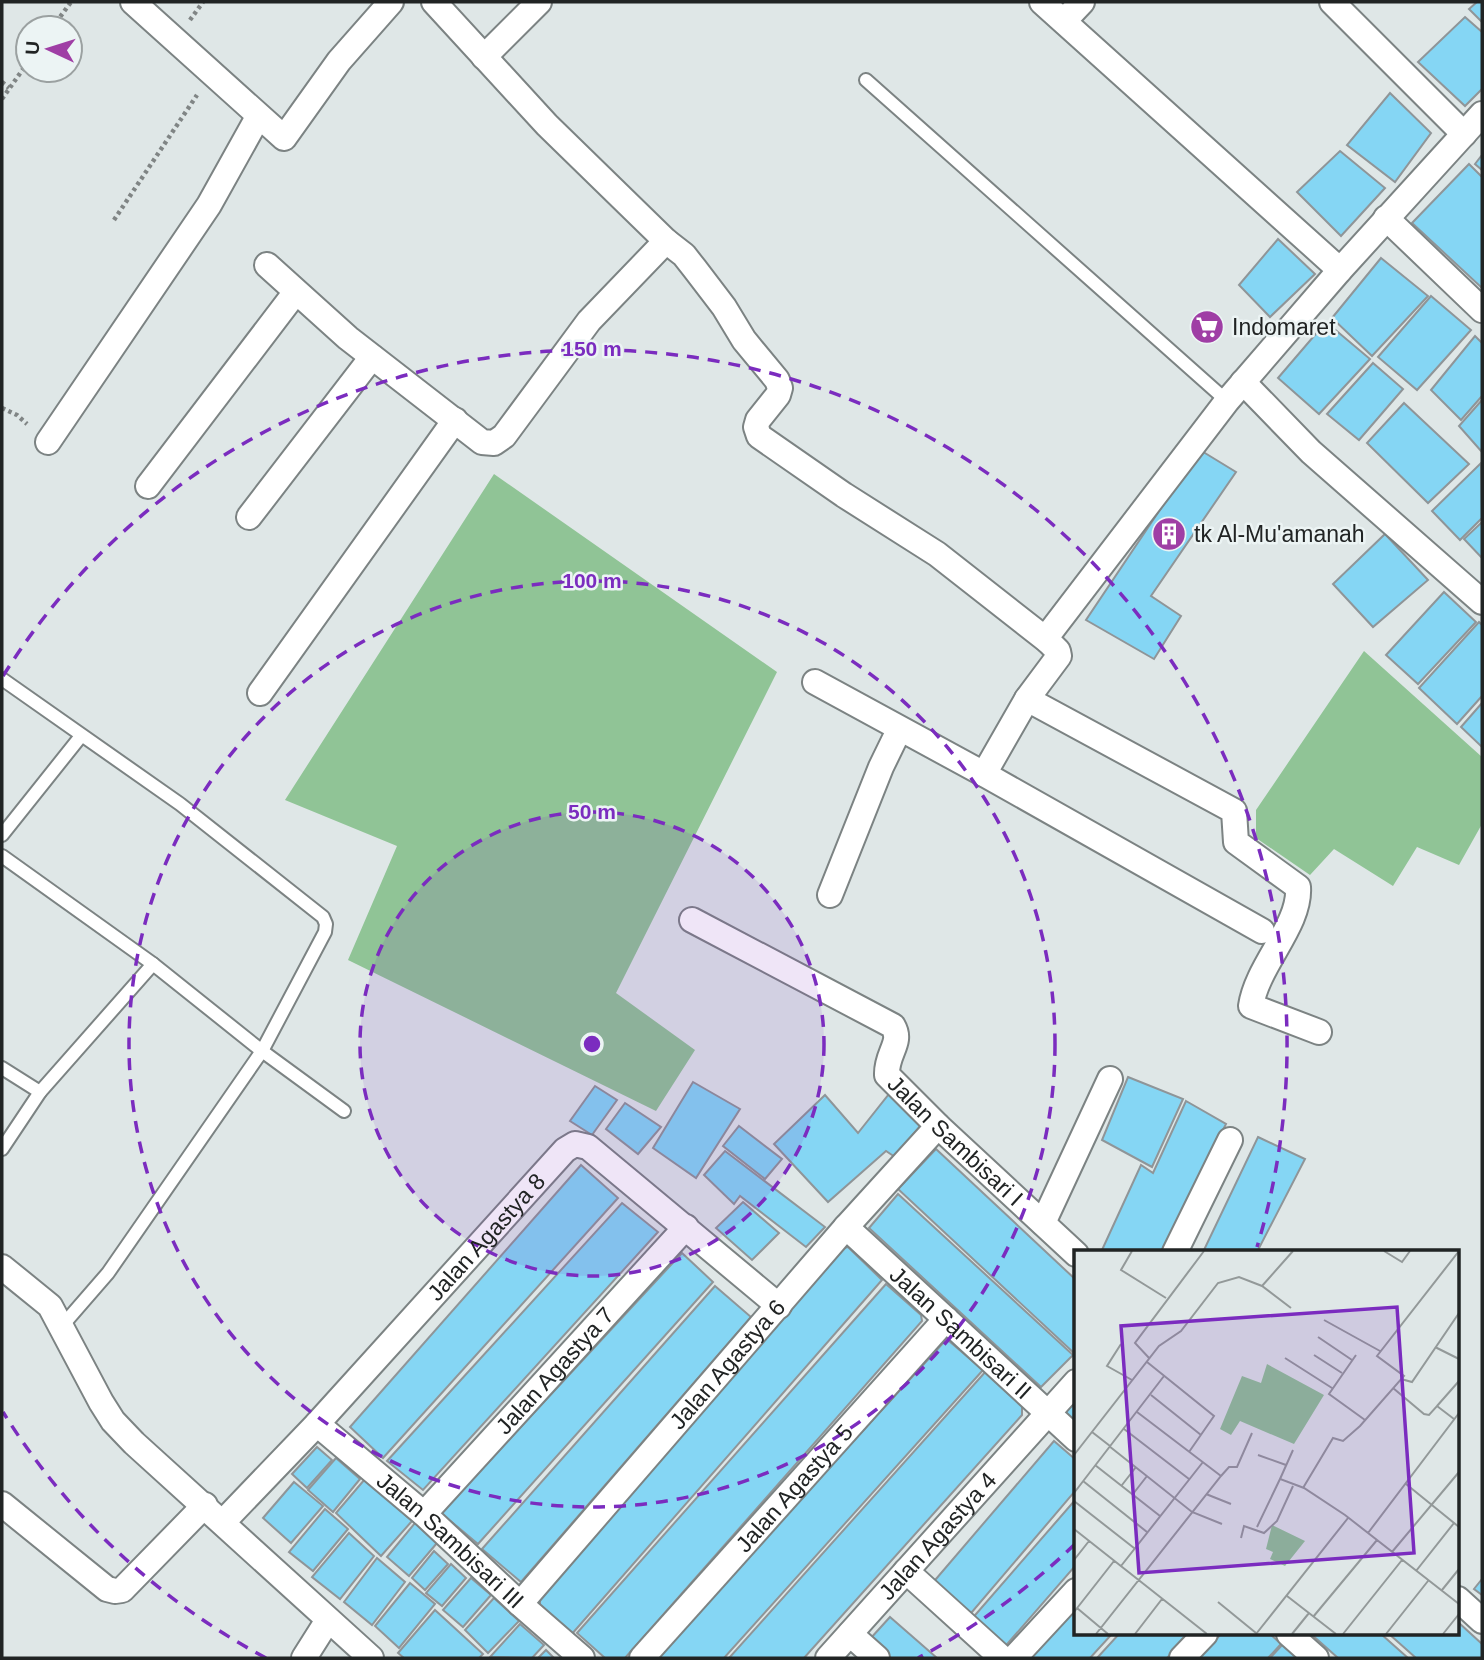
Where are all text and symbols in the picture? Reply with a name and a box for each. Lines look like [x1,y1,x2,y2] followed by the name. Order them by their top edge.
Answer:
[14,14,84,84] north arrow
[22,40,43,55] text: U
[1188,308,1226,346] supermarket icon: Indomaret
[1232,314,1336,340] place label: Indomaret
[562,337,622,360] text: 150 m
[1150,515,1188,553] building icon: tk Al-Mu'amanah
[1194,521,1365,547] place label: tk Al-Mu'amanah
[562,569,622,592] text: 100 m
[568,800,616,823] text: 50 m
[580,1032,604,1056] centre of rings
[882,1070,1028,1211] street label: Jalan Sambisari I
[422,1168,550,1306] street label: Jalan Agastya 8
[1074,1250,1460,1636] inset map
[885,1261,1037,1404] street label: Jalan Sambisari II
[664,1294,790,1434] street label: Jalan Agastya 6
[490,1302,619,1439] street label: Jalan Agastya 7
[730,1419,858,1557] street label: Jalan Agastya 5
[372,1467,529,1614] street label: Jalan Sambisari III
[874,1467,1002,1605] street label: Jalan Agastya 4

